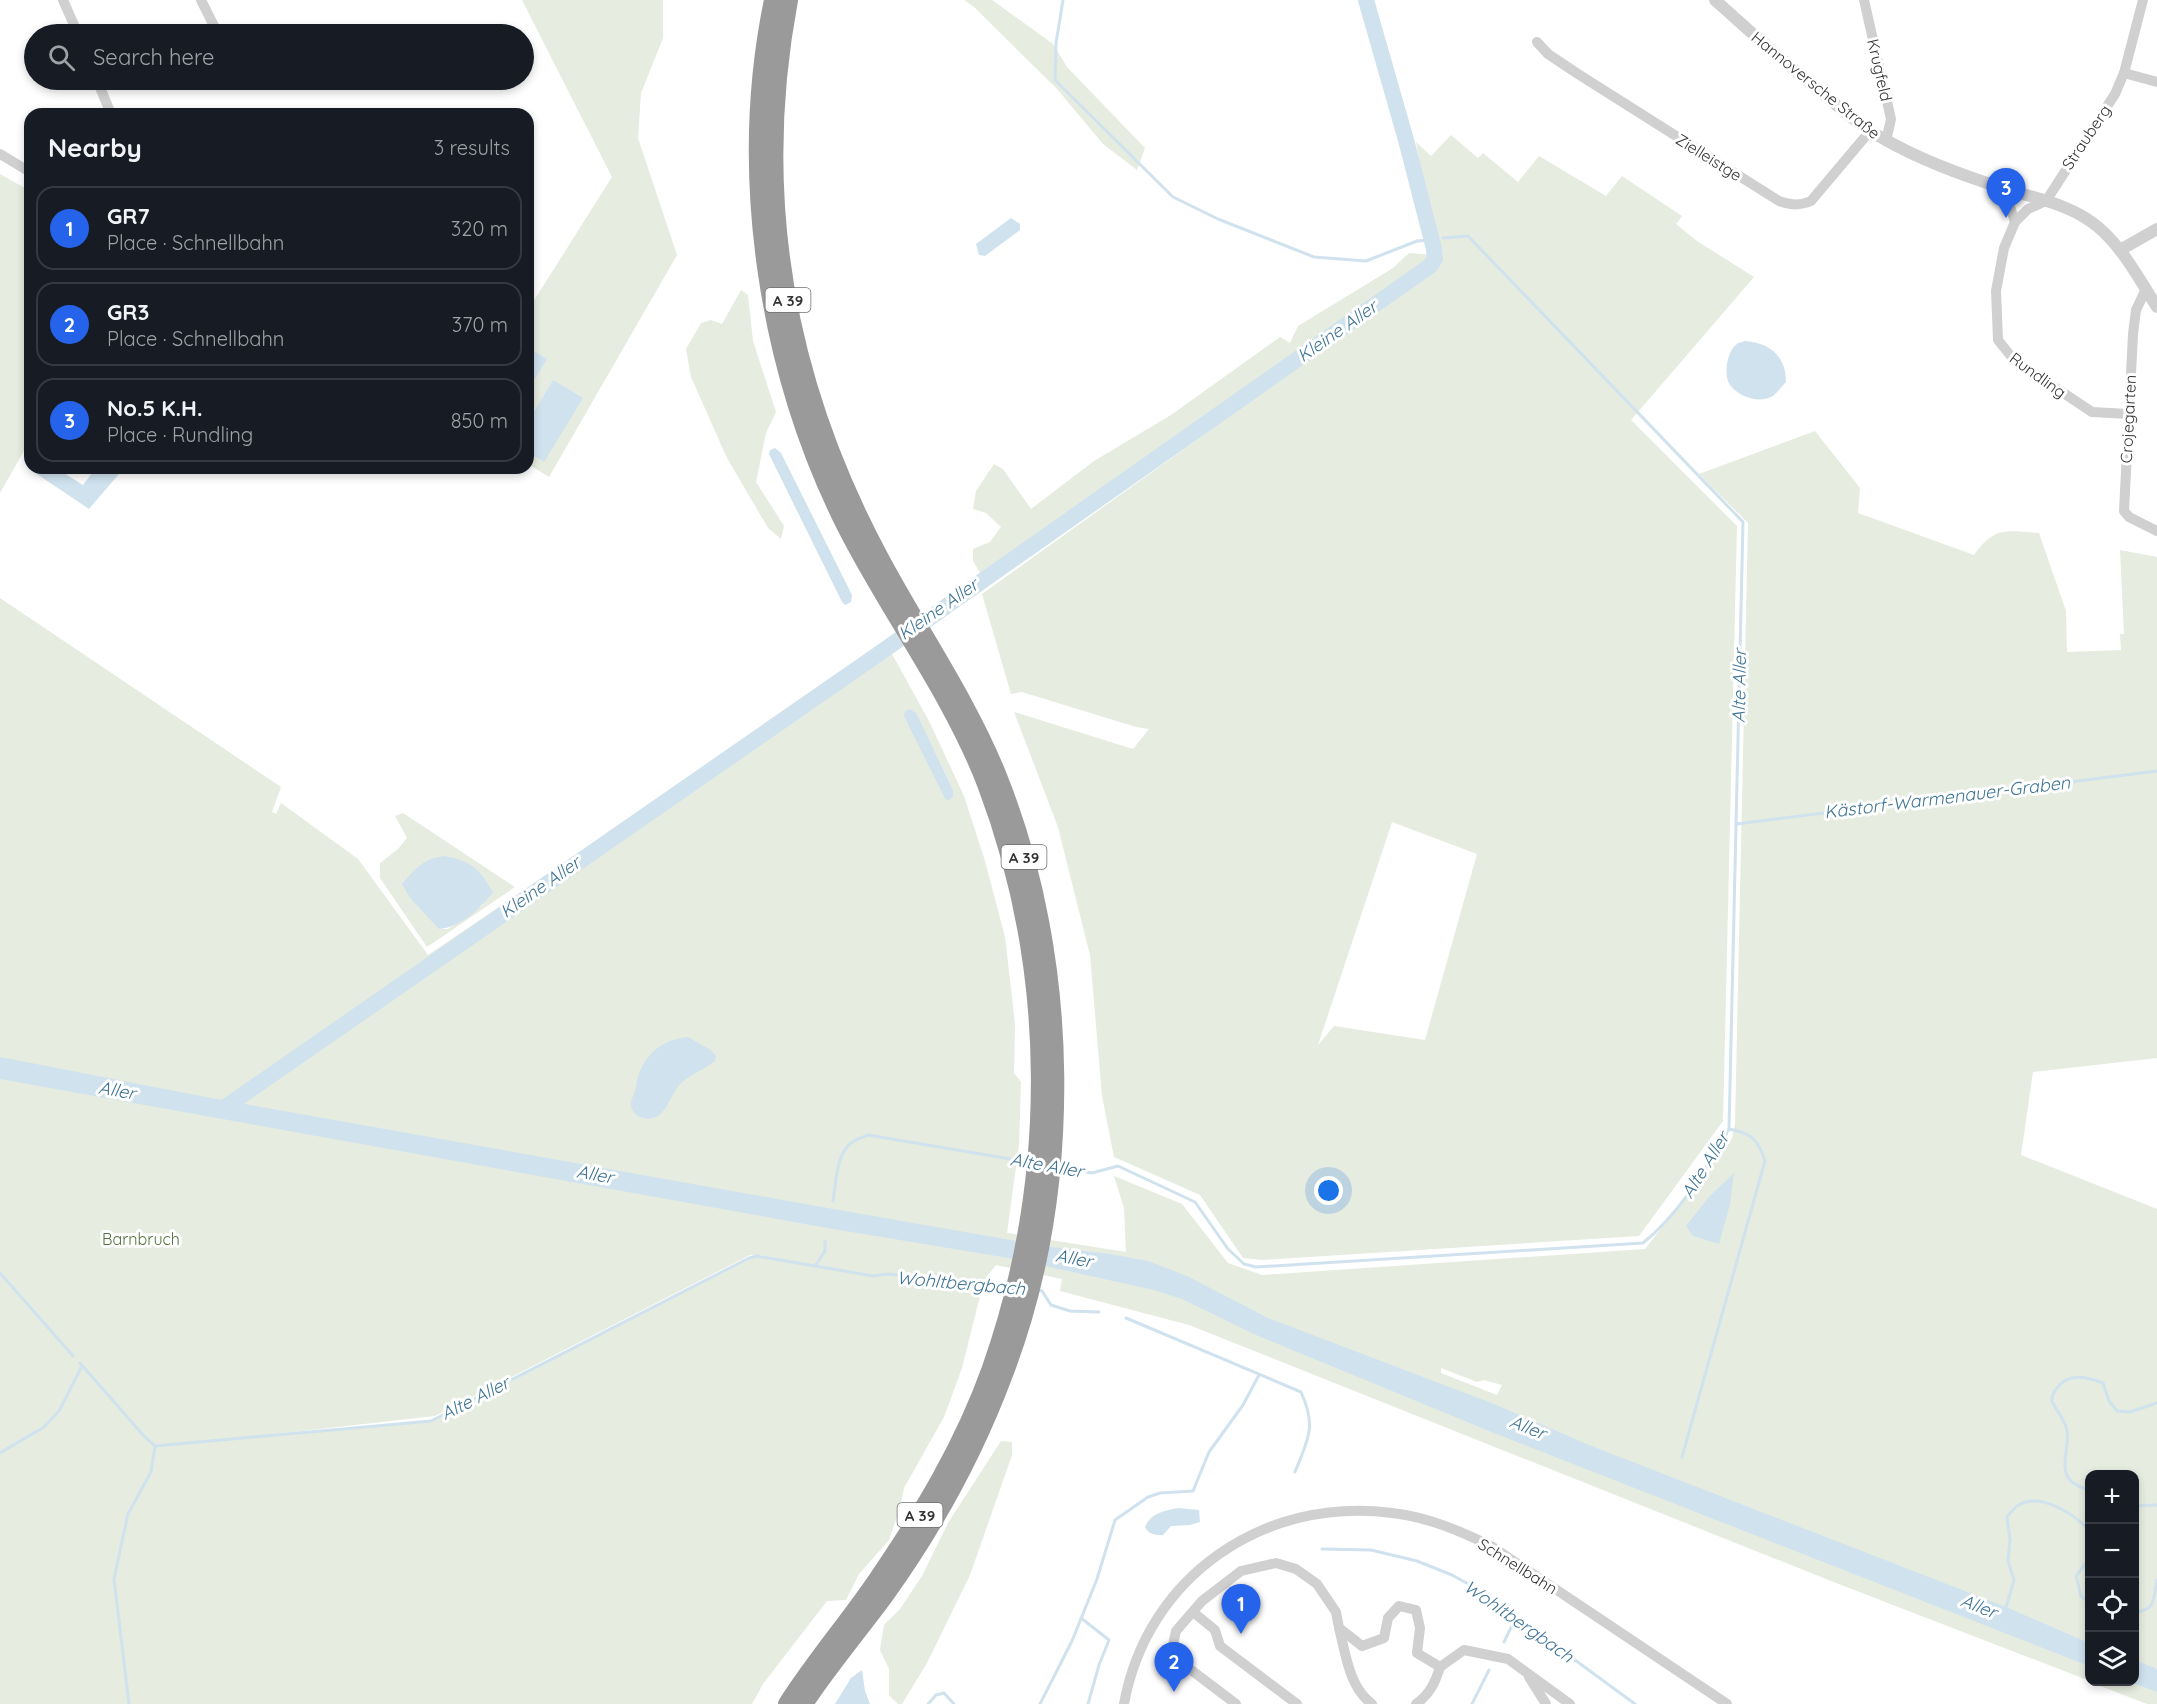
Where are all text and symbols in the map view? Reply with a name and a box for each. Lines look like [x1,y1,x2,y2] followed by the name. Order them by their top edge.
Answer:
[24,24,534,90] search box
[1748,27,1884,143] street label: Hannoversche Straße
[1863,37,1897,103] street label: Krugfeld
[45,41,78,74] icon: search
[93,43,214,71] text: Search here
[2057,101,2115,173] street label: Strauberg
[1672,129,1746,185] street label: Zielleistge
[48,131,142,164] text: Nearby
[434,135,510,160] text: 3 results
[1986,168,2026,218] pin: 3
[107,202,150,230] text: GR7
[66,216,73,241] text: 1
[451,216,508,241] text: 320 m
[107,230,284,255] text: Place · Schnellbahn
[766,288,810,312] road number: A 39
[1293,294,1383,367] water label: Kleine Aller
[107,298,149,326] text: GR3
[64,312,75,337] text: 2
[452,312,508,337] text: 370 m
[107,326,284,351] text: Place · Schnellbahn
[2006,348,2070,402] street label: Rundling
[2116,374,2140,464] street label: Crojegarten
[107,394,202,422] text: No.5 K.H.
[64,408,75,433] text: 3
[451,408,508,433] text: 850 m
[107,422,253,447] text: Place · Rundling
[894,572,984,645] water label: Kleine Aller
[1727,647,1751,723] water label: Alte Aller
[1823,770,2072,824] water label: Kästorf-Warmenauer-Graben
[1002,845,1046,869] road number: A 39
[496,850,586,923] water label: Kleine Aller
[97,1075,139,1105] water label: Aller
[1676,1126,1735,1202] water label: Alte Aller
[1009,1147,1087,1183] water label: Alte Aller
[575,1159,617,1189] water label: Aller
[1314,1176,1343,1205] your location
[102,1229,180,1249] park label: Barnbruch
[1054,1243,1096,1273] water label: Aller
[896,1266,1027,1300] water label: Wohltbergbach
[437,1370,515,1425] water label: Alte Aller
[1507,1409,1551,1445] water label: Aller
[2085,1470,2139,1686] map controls
[2085,1470,2139,1524] button: +
[898,1503,942,1527] road number: A 39
[2085,1524,2139,1578] button: −
[1475,1534,1561,1598] street label: Schnellbahn
[1460,1575,1579,1668] water label: Wohltbergbach
[2085,1578,2139,1632] button: locate
[1222,1584,1260,1634] pin: 1
[1958,1588,2002,1624] water label: Aller
[2085,1632,2139,1686] button: layers
[1154,1642,1194,1692] pin: 2

